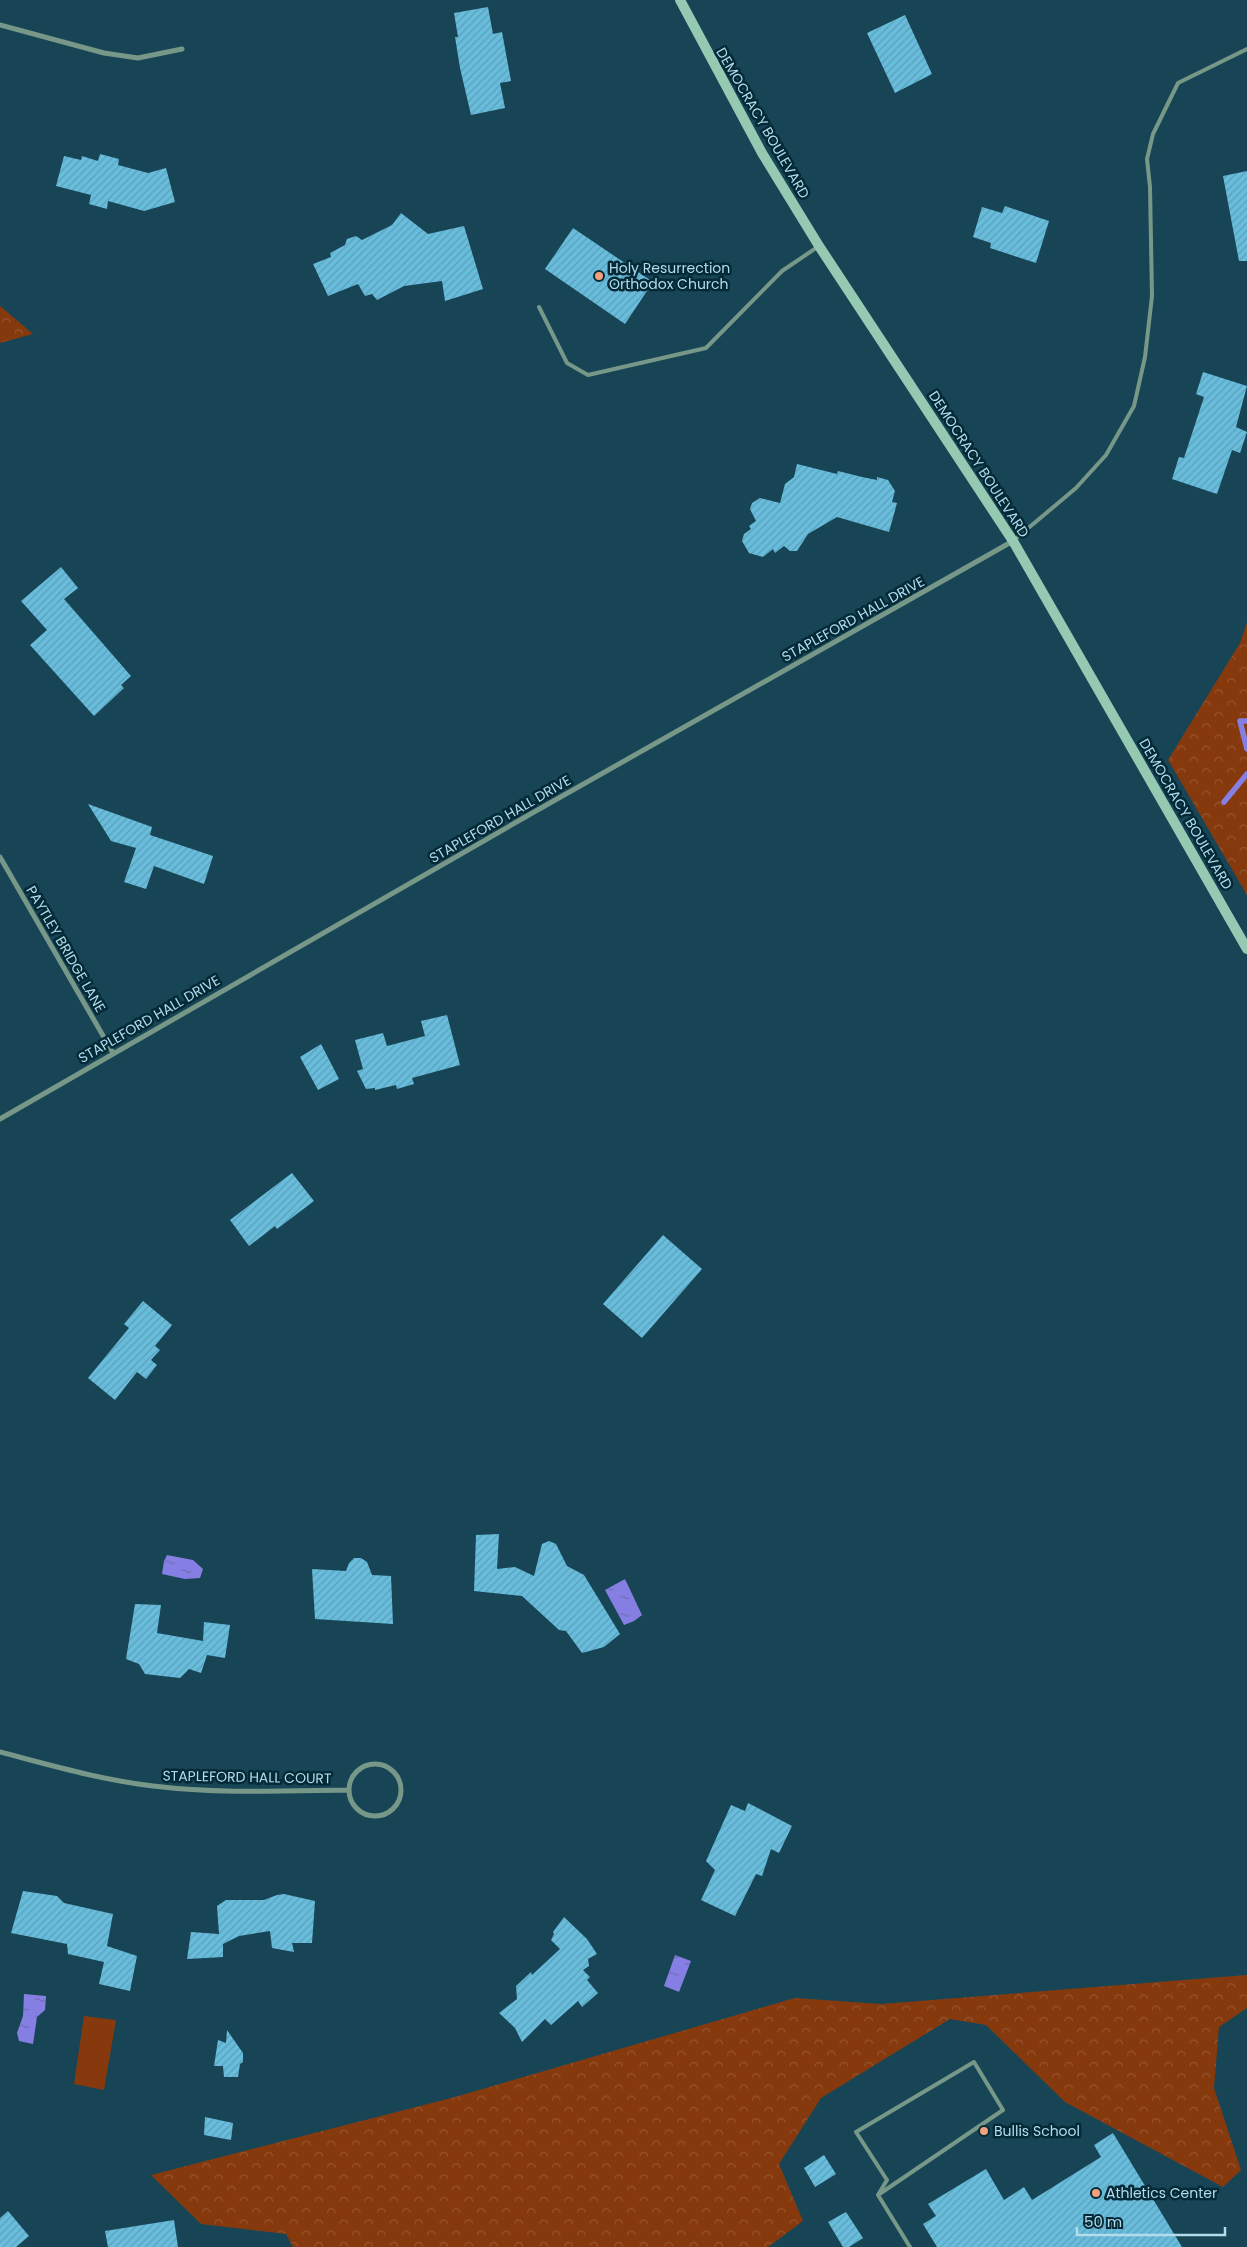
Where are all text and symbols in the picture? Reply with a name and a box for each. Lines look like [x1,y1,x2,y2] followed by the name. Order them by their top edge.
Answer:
[712,44,815,202] street label: DEMOCRACY BOULEVARD
[609,258,730,294] place label: Holy Resurrection Orthodox Church
[593,270,605,282] marker: Holy Resurrection Orthodox Church
[924,387,1034,541] street label: DEMOCRACY BOULEVARD
[778,571,928,667] street label: STAPLEFORD HALL DRIVE
[1135,735,1238,893] street label: DEMOCRACY BOULEVARD
[426,770,574,868] street label: STAPLEFORD HALL DRIVE
[22,882,110,1016] street label: PAYTLEY BRIDGE LANE
[75,970,223,1068] street label: STAPLEFORD HALL DRIVE
[162,1766,332,1788] street label: STAPLEFORD HALL COURT
[994,2121,1080,2141] place label: Bullis School
[978,2125,990,2137] marker: Bullis School
[1106,2183,1217,2203] place label: Athletics Center
[1090,2187,1102,2199] marker: Athletics Center
[1077,2204,1224,2236] scale bar
[1084,2211,1122,2232] text: 50 m

